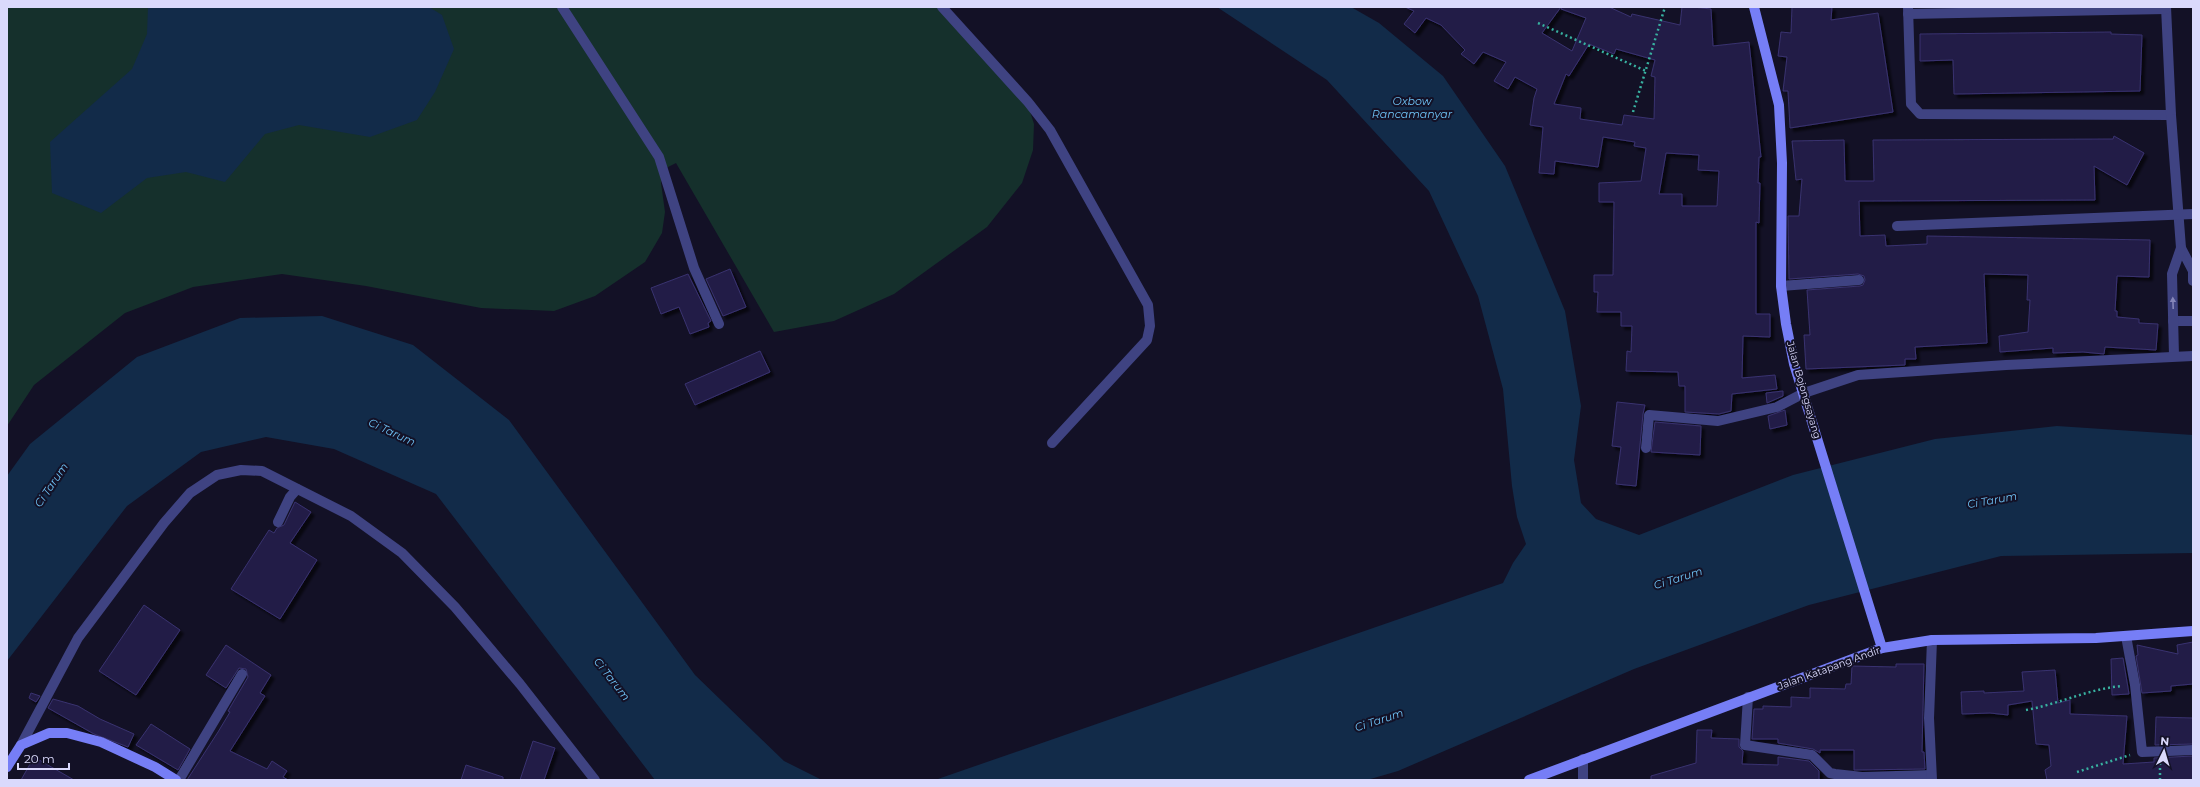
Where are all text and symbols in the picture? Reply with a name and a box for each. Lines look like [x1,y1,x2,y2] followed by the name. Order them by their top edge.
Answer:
[1372,94,1453,121] water label: Oxbow Rancamanyar
[2170,296,2176,309] one-way arrow
[1784,339,1824,440] street label: Jalan Bojongsayang
[366,415,418,449] water label: Ci Tarum
[31,460,71,510] water label: Ci Tarum
[1966,489,2018,511] water label: Ci Tarum
[1652,564,1704,592] water label: Ci Tarum
[1775,643,1882,693] street label: Jalan Katapang Andir
[591,655,633,703] water label: Ci Tarum
[1353,706,1405,734] water label: Ci Tarum
[2144,731,2184,771] north arrow
[2160,734,2170,748] text: N
[18,745,69,771] scale bar
[24,751,55,766] text: 20 m

